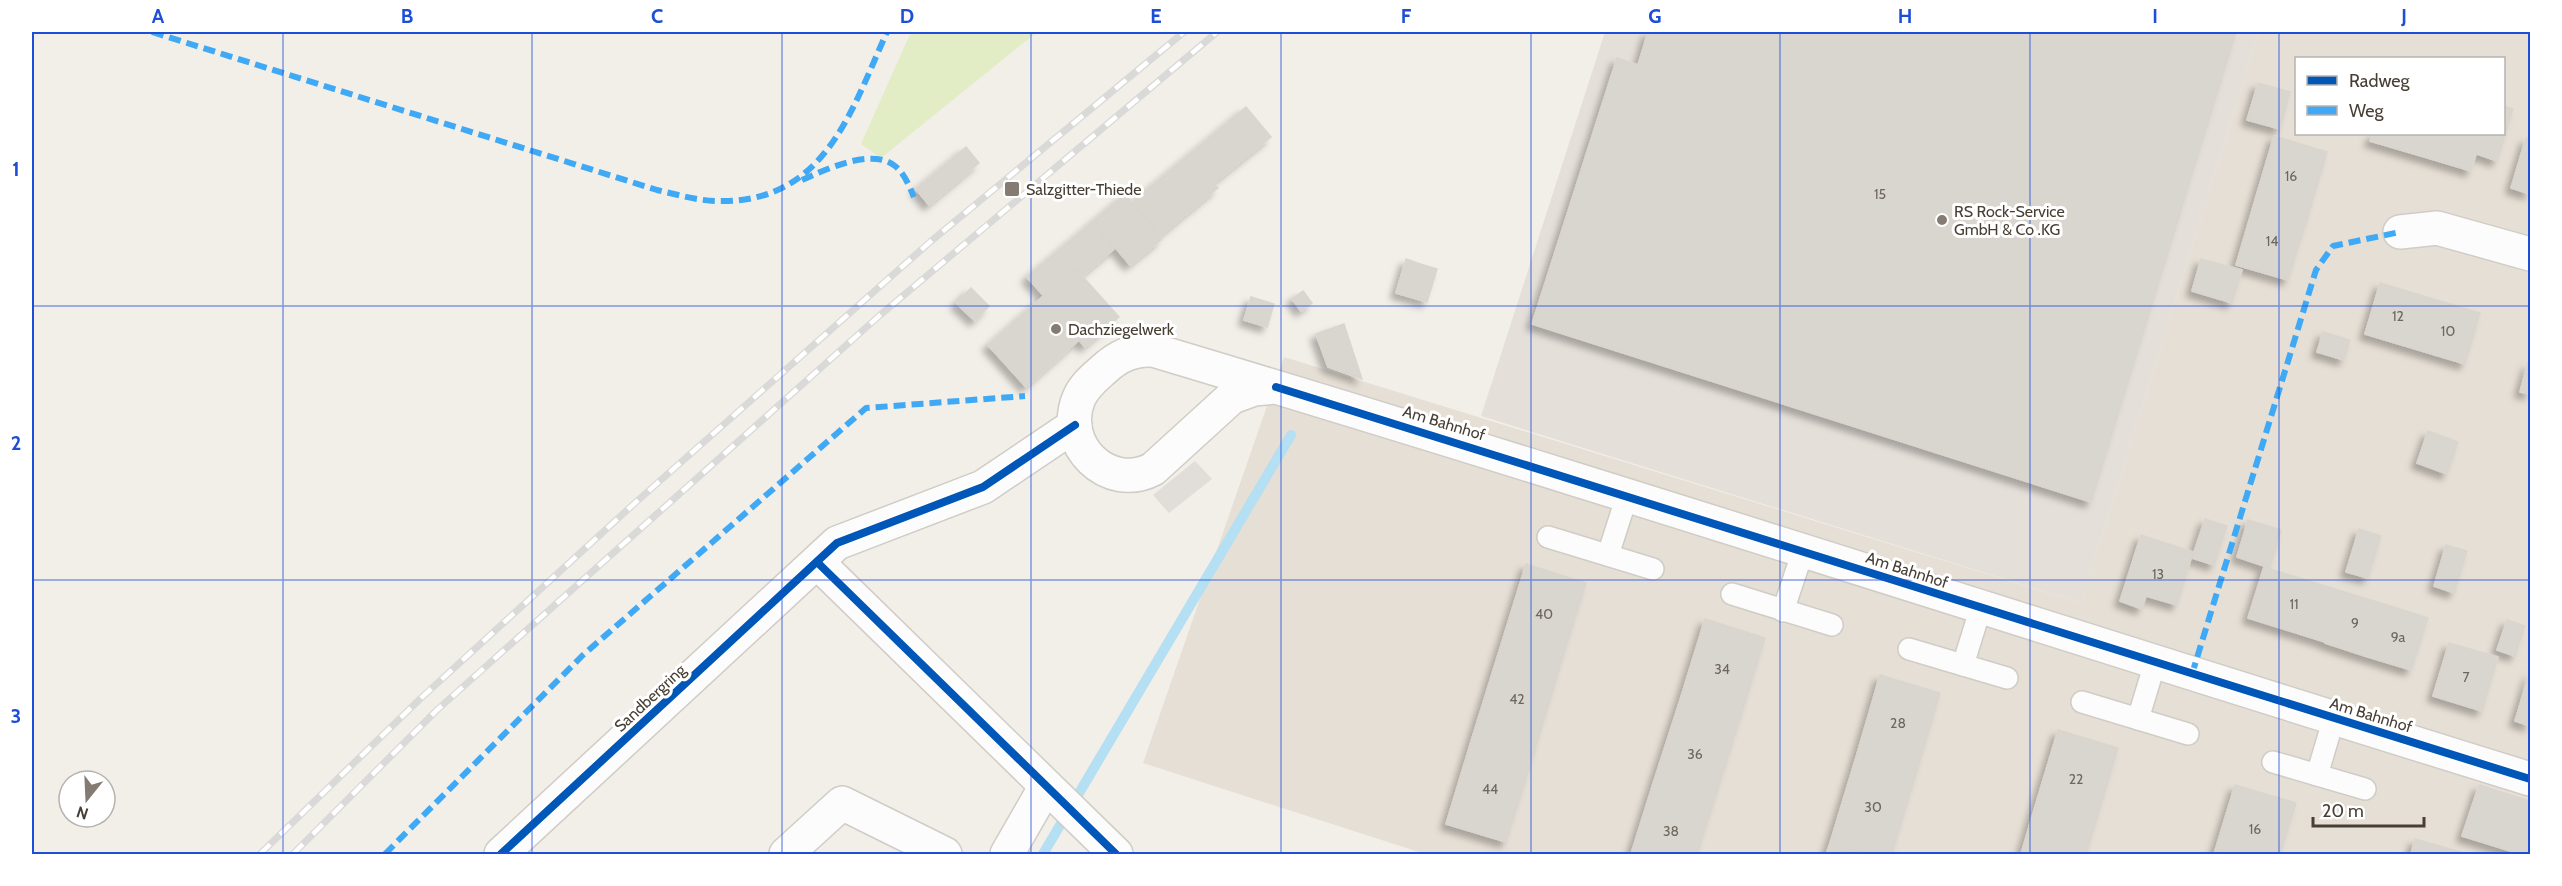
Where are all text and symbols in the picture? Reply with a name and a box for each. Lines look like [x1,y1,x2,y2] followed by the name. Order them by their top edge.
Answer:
[152,4,165,28] text: A
[401,4,413,28] text: B
[651,4,663,28] text: C
[900,4,914,28] text: D
[1150,4,1162,28] text: E
[1401,4,1412,28] text: F
[1648,4,1662,28] text: G
[1898,4,1912,28] text: H
[2152,4,2158,28] text: I
[2400,4,2407,28] text: J
[2295,57,2505,135] legend
[2349,70,2411,92] text: Radweg
[2349,100,2385,122] text: Weg
[12,157,20,181] text: 1
[2285,167,2297,185] house number: 16
[1003,180,1021,198] marker: Salzgitter-Thiede
[1026,180,1141,199] place label: Salzgitter-Thiede
[1874,185,1886,203] house number: 15
[1954,202,2065,239] place label: RS Rock-Service GmbH & Co .KG
[1935,213,1949,227] marker: RS Rock-Service GmbH & Co .KG
[2266,232,2278,250] house number: 14
[2392,307,2404,325] house number: 12
[1068,320,1175,339] place label: Dachziegelwerk
[1049,322,1063,336] marker: Dachziegelwerk
[2441,322,2455,340] house number: 10
[1401,401,1488,445] street label: Am Bahnhof
[11,431,21,455] text: 2
[1864,548,1951,592] street label: Am Bahnhof
[2152,565,2164,583] house number: 13
[2289,595,2299,613] house number: 11
[1535,605,1553,623] house number: 40
[2351,614,2359,632] house number: 9
[2391,628,2406,646] house number: 9a
[611,660,690,736] street label: Sandbergring
[1714,660,1730,678] house number: 34
[2462,668,2470,686] house number: 7
[1509,690,1525,708] house number: 42
[2328,693,2415,737] street label: Am Bahnhof
[11,704,21,728] text: 3
[1890,714,1906,732] house number: 28
[1687,745,1703,763] house number: 36
[57,769,117,829] north arrow
[2069,770,2083,788] house number: 22
[1482,780,1498,798] house number: 44
[2313,790,2424,828] scale bar
[1864,798,1882,816] house number: 30
[2322,800,2364,822] text: 20 m
[74,802,91,824] text: N
[2249,820,2261,838] house number: 16
[1663,822,1679,840] house number: 38

